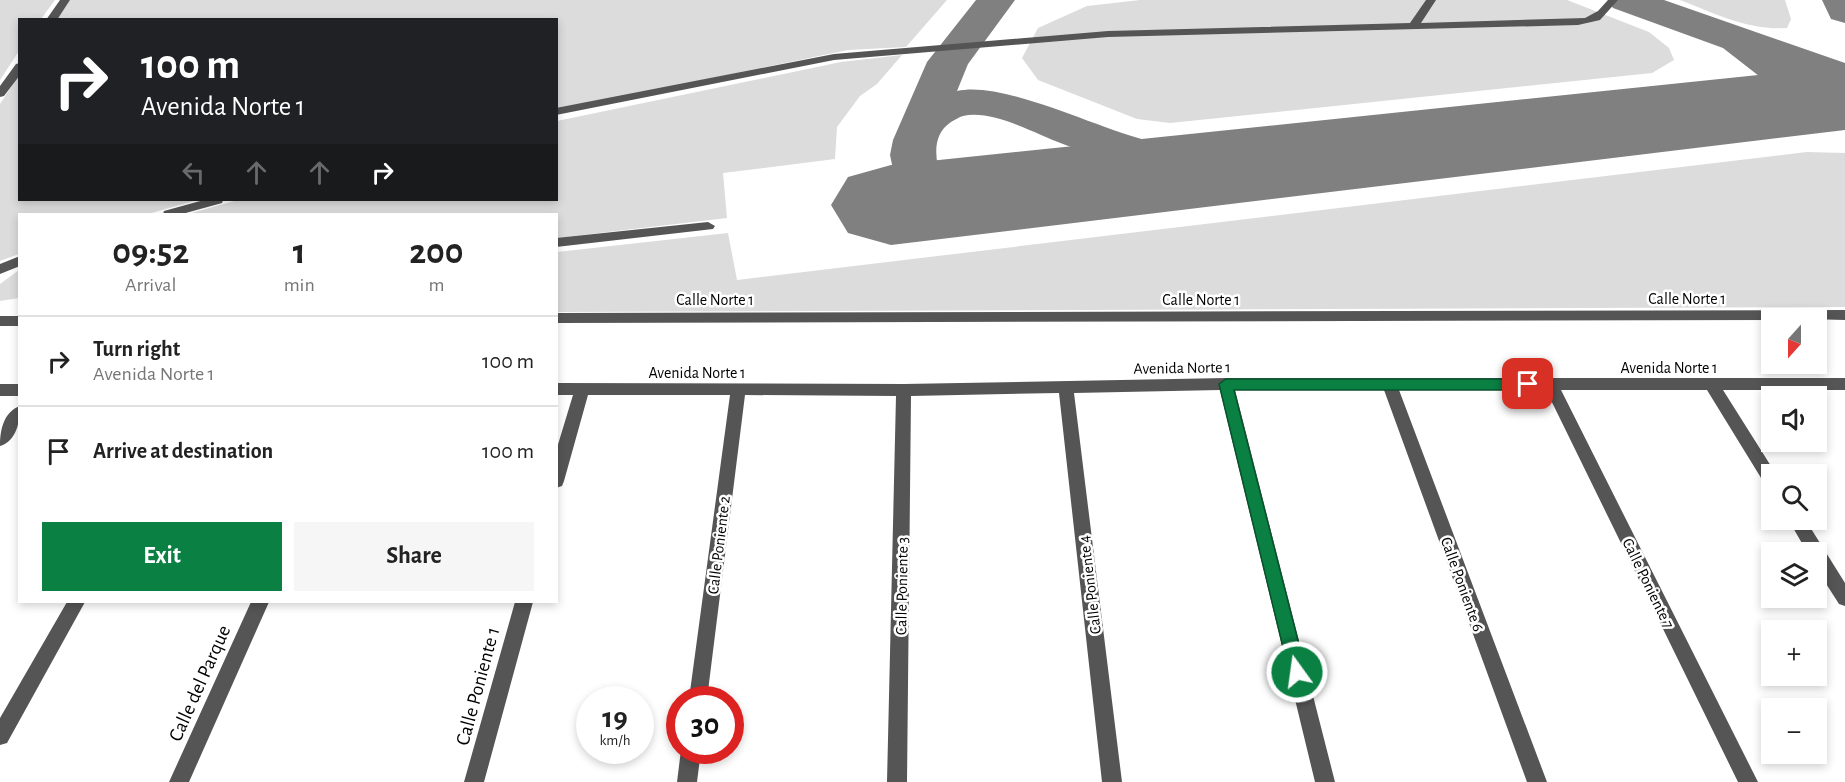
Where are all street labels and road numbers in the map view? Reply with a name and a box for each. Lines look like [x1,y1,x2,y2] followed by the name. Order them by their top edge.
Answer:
[1648,291,1726,307] street label: Calle Norte 1
[676,292,754,308] street label: Calle Norte 1
[1162,292,1240,308] street label: Calle Norte 1
[1133,359,1231,377] street label: Avenida Norte 1
[1620,360,1718,376] street label: Avenida Norte 1
[648,365,746,381] street label: Avenida Norte 1
[705,495,733,595] street label: Calle Poniente 2
[1076,534,1104,635] street label: Calle Poniente 4
[1438,535,1487,634] street label: Calle Poniente 6
[1619,536,1677,631] street label: Calle Poniente 7
[893,537,911,635] street label: Calle Poniente 3
[165,622,234,744] street label: Calle del Parque
[453,625,503,747] street label: Calle Poniente 1

